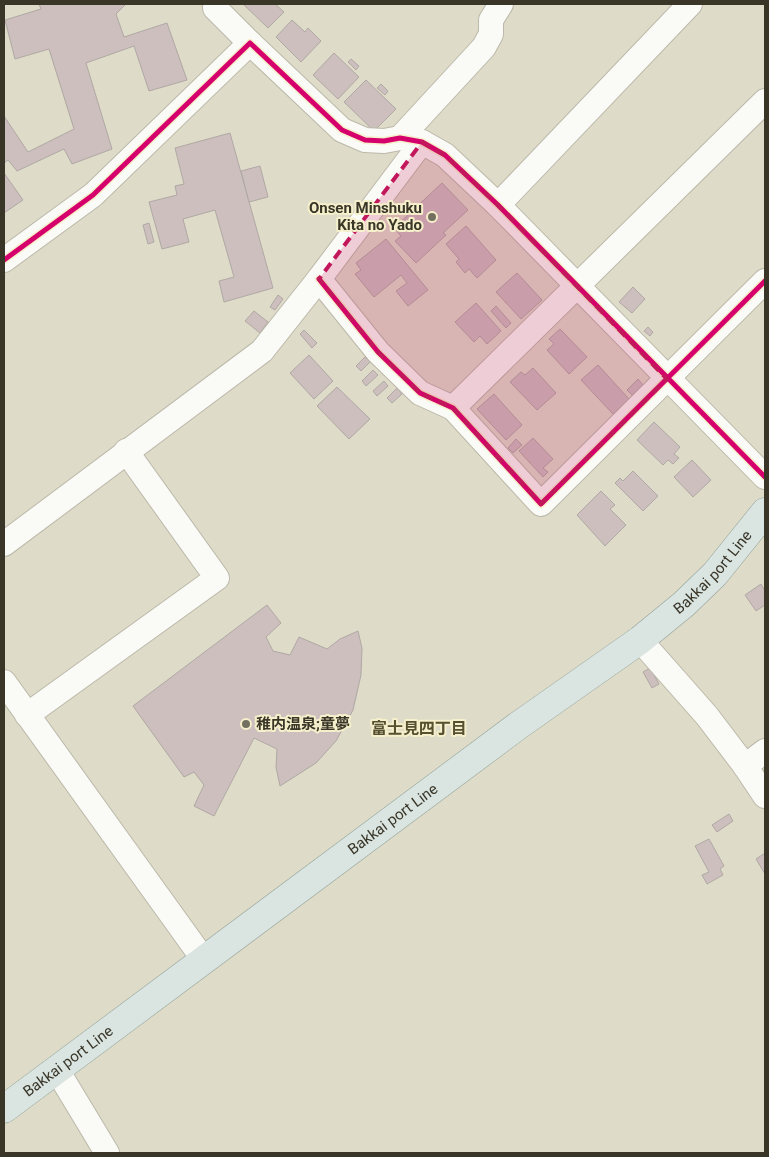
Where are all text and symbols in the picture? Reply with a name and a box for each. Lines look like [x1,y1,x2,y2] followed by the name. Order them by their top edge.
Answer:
[309,199,422,234] place label: Onsen Minshuku Kita no Yado
[426,211,438,223] marker: Onsen Minshuku Kita no Yado
[670,527,756,618] street label: Bakkai port Line
[256,715,350,733] place label: 稚内温泉;童夢
[240,718,252,730] marker: 稚内温泉;童夢
[371,719,467,738] district label: 富士見四丁目
[344,780,441,858] street label: Bakkai port Line
[20,1022,117,1101] street label: Bakkai port Line

